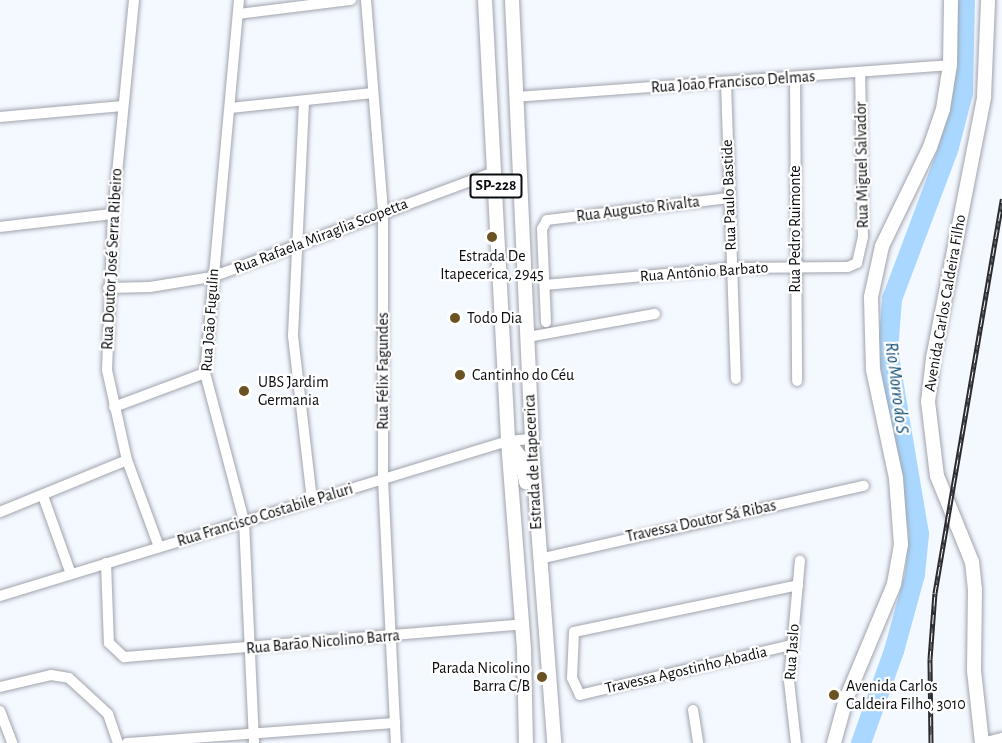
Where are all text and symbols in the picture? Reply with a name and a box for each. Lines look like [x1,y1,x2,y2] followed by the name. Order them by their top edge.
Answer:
[650,67,816,97] street label: Rua João Francisco Delmas
[851,101,873,229] street label: Rua Miguel Salvador
[717,139,741,251] street label: Rua Paulo Bastide
[785,165,805,293] street label: Rua Pedro Ruimonte
[98,168,126,350] street label: Rua Doutor José Serra Ribeiro
[469,174,523,198] road number: SP-228
[575,192,701,226] street label: Rua Augusto Rivalta
[231,194,411,278] street label: Rua Rafaela Miraglia Scopetta
[920,213,970,393] street label: Avenida Carlos Caldeira Filho
[485,230,499,244] marker: Estrada De Itapecerica, 2945
[440,246,544,284] place label: Estrada De Itapecerica, 2945
[639,258,769,286] street label: Rua Antônio Barbato
[197,268,223,372] street label: Rua João Fugulin
[467,308,522,328] place label: Todo Dia
[448,311,462,325] marker: Todo Dia
[373,312,393,430] street label: Rua Félix Fagundes
[880,341,912,435] water label: Rio Morro do S
[472,365,574,385] place label: Cantinho do Céu
[453,368,467,382] marker: Cantinho do Céu
[258,372,329,410] place label: UBS Jardim Germania
[235,382,253,400] marker: UBS Jardim Germania
[520,394,546,530] street label: Estrada de Itapecerica
[175,479,355,551] street label: Rua Francisco Costabile Paluri
[624,496,778,546] street label: Travessa Doutor Sá Ribas
[780,623,804,681] street label: Rua Jaslo
[245,626,401,658] street label: Rua Barão Nicolino Barra
[603,642,769,698] street label: Travessa Agostinho Abadia
[431,658,530,696] place label: Parada Nicolino Barra C/B
[535,670,549,684] marker: Parada Nicolino Barra C/B
[846,676,966,714] place label: Avenida Carlos Caldeira Filho, 3010
[827,688,841,702] marker: Avenida Carlos Caldeira Filho, 3010

